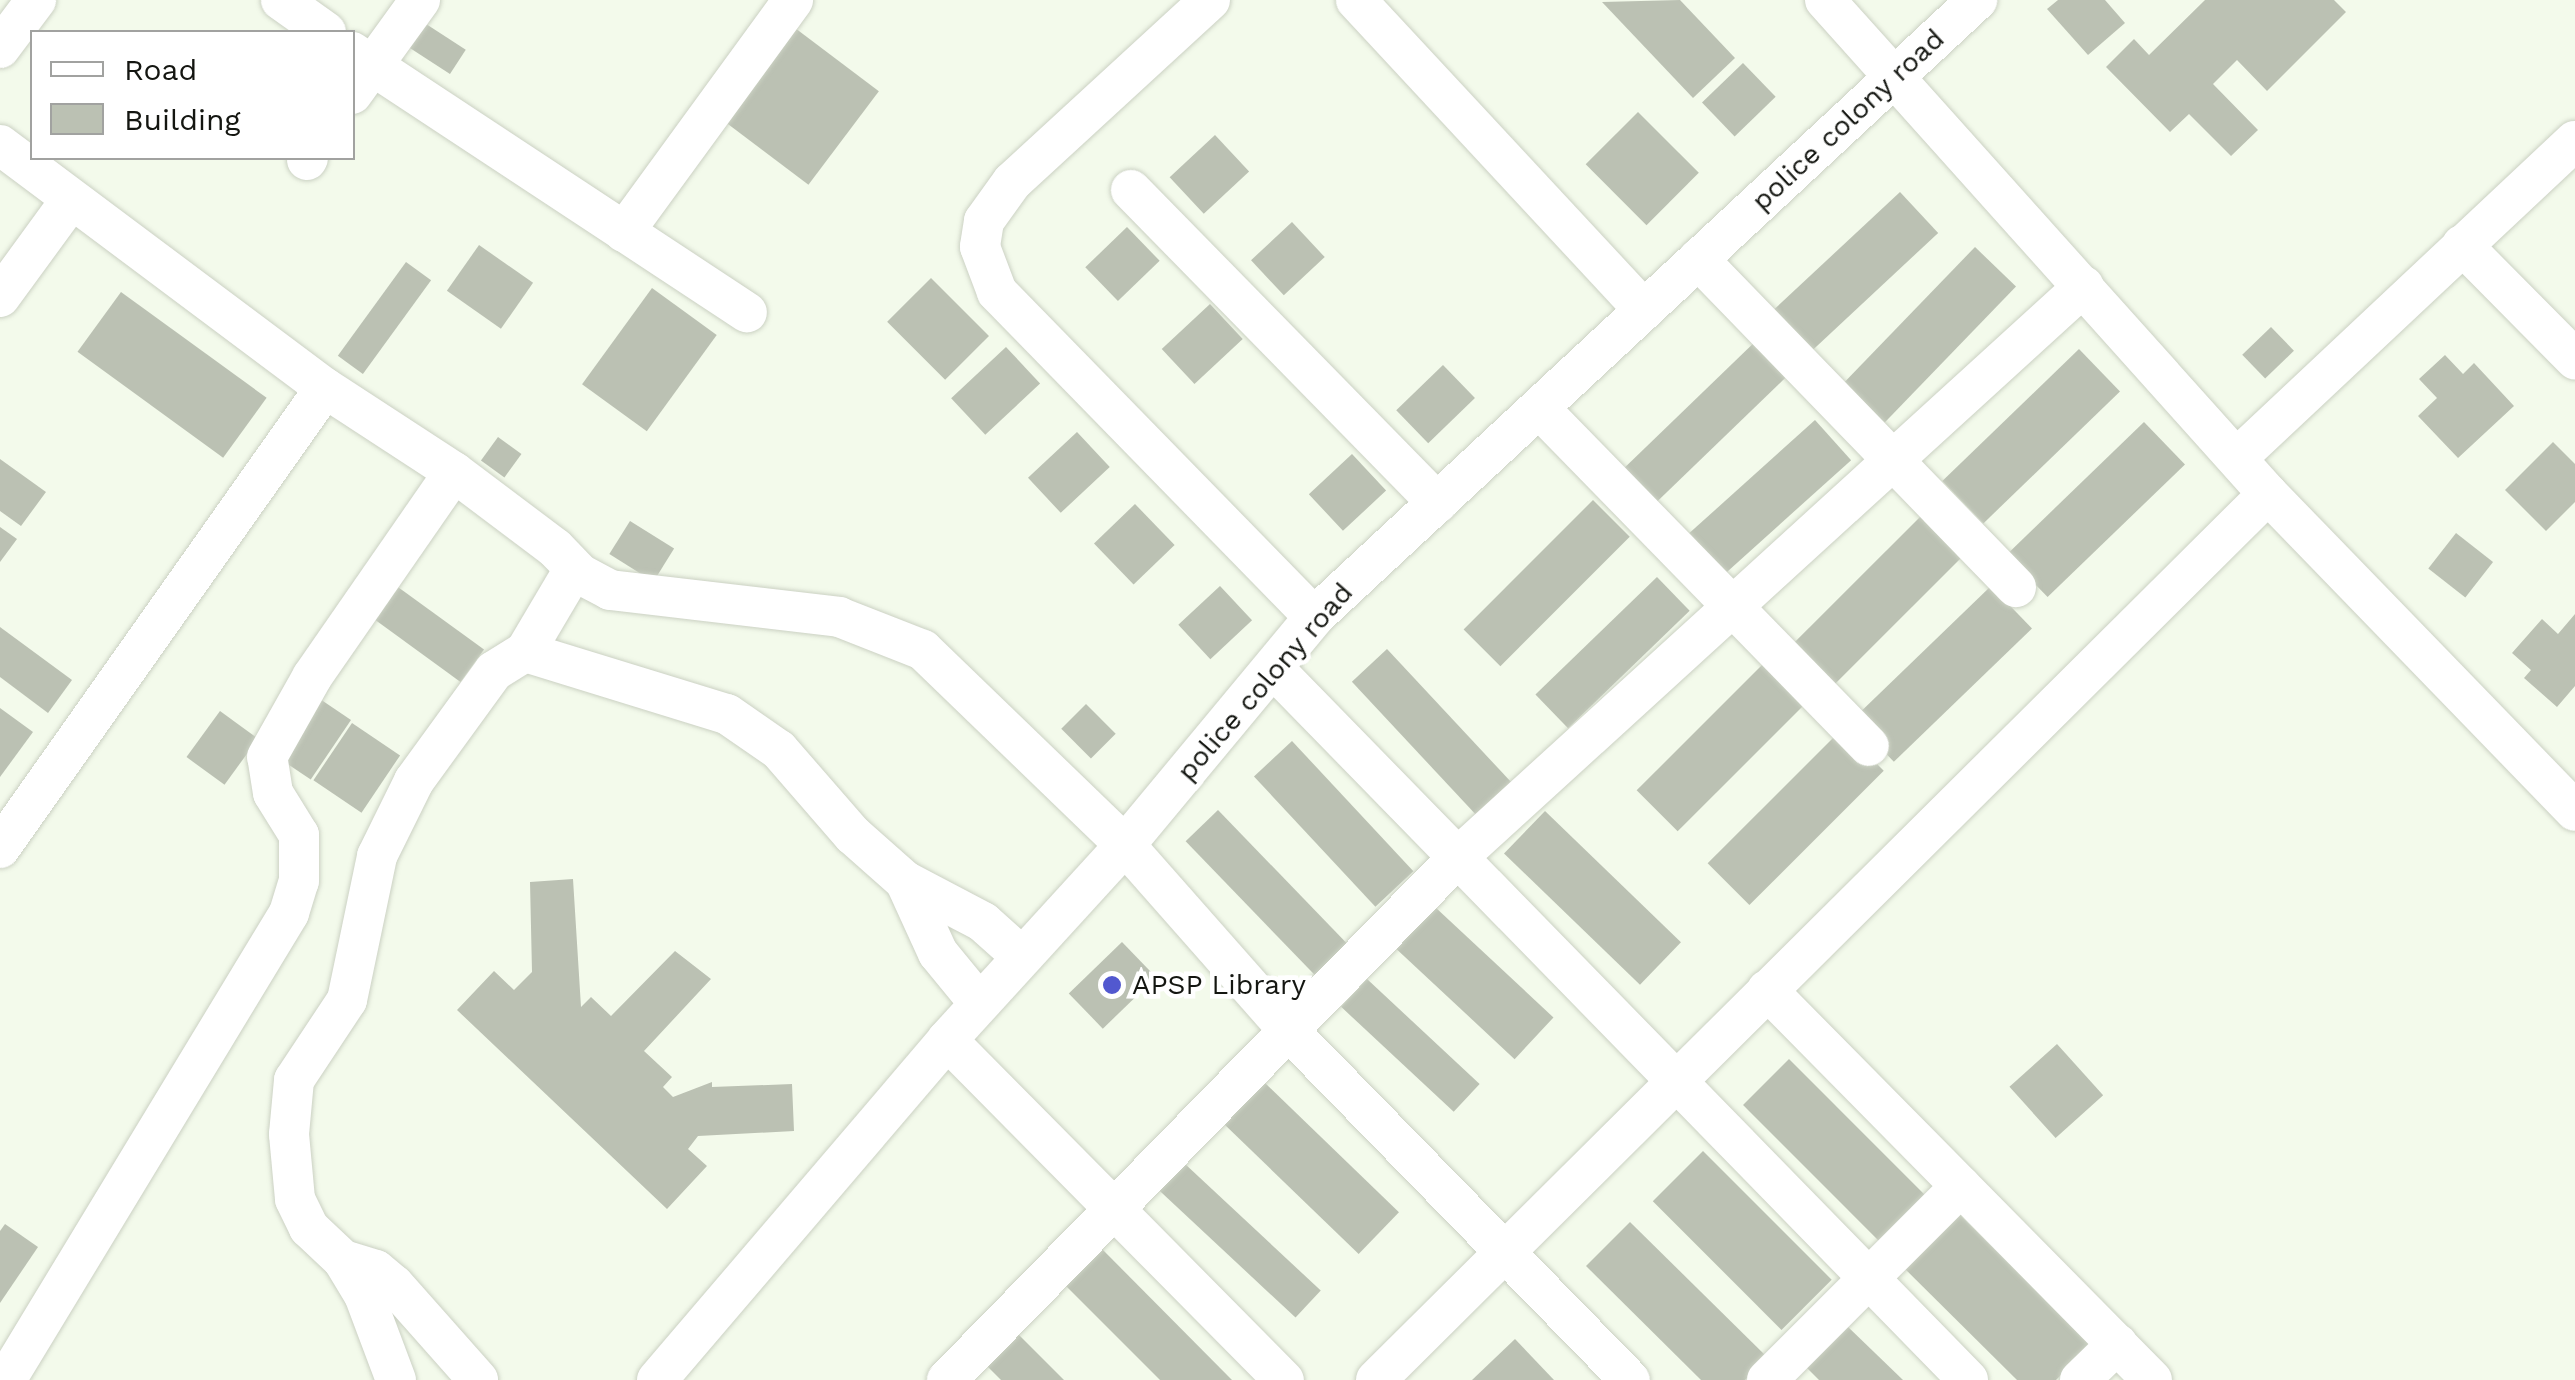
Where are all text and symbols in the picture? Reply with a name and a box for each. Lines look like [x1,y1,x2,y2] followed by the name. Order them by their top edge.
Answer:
[1744,22,1952,218] street label: police colony road
[30,30,355,160] legend
[124,52,197,87] text: Road
[124,102,241,137] text: Building
[1170,576,1360,788] street label: police colony road
[1132,968,1307,1002] place label: APSP Library
[1101,974,1123,996] marker: APSP Library

